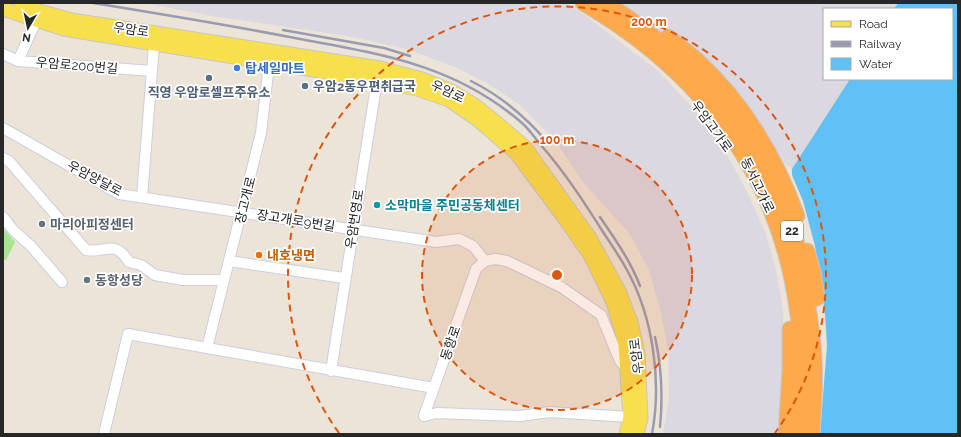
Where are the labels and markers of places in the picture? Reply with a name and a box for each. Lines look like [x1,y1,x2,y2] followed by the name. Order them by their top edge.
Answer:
[245,61,305,76] place label: 탑세일마트
[232,63,242,73] marker: 탑세일마트
[204,73,214,83] marker: 직영 우암로셀프주유소
[313,79,416,94] place label: 우암2동우편취급국
[300,81,310,91] marker: 우암2동우편취급국
[148,85,270,100] place label: 직영 우암로셀프주유소
[385,198,520,213] place label: 소막마을 주민공동체센터
[372,200,382,210] marker: 소막마을 주민공동체센터
[50,217,134,232] place label: 마리아피정센터
[37,219,47,229] marker: 마리아피정센터
[267,248,315,263] place label: 내호냉면
[254,250,264,260] marker: 내호냉면
[550,268,564,282] centre of rings
[95,273,143,288] place label: 동항성당
[82,275,92,285] marker: 동항성당

